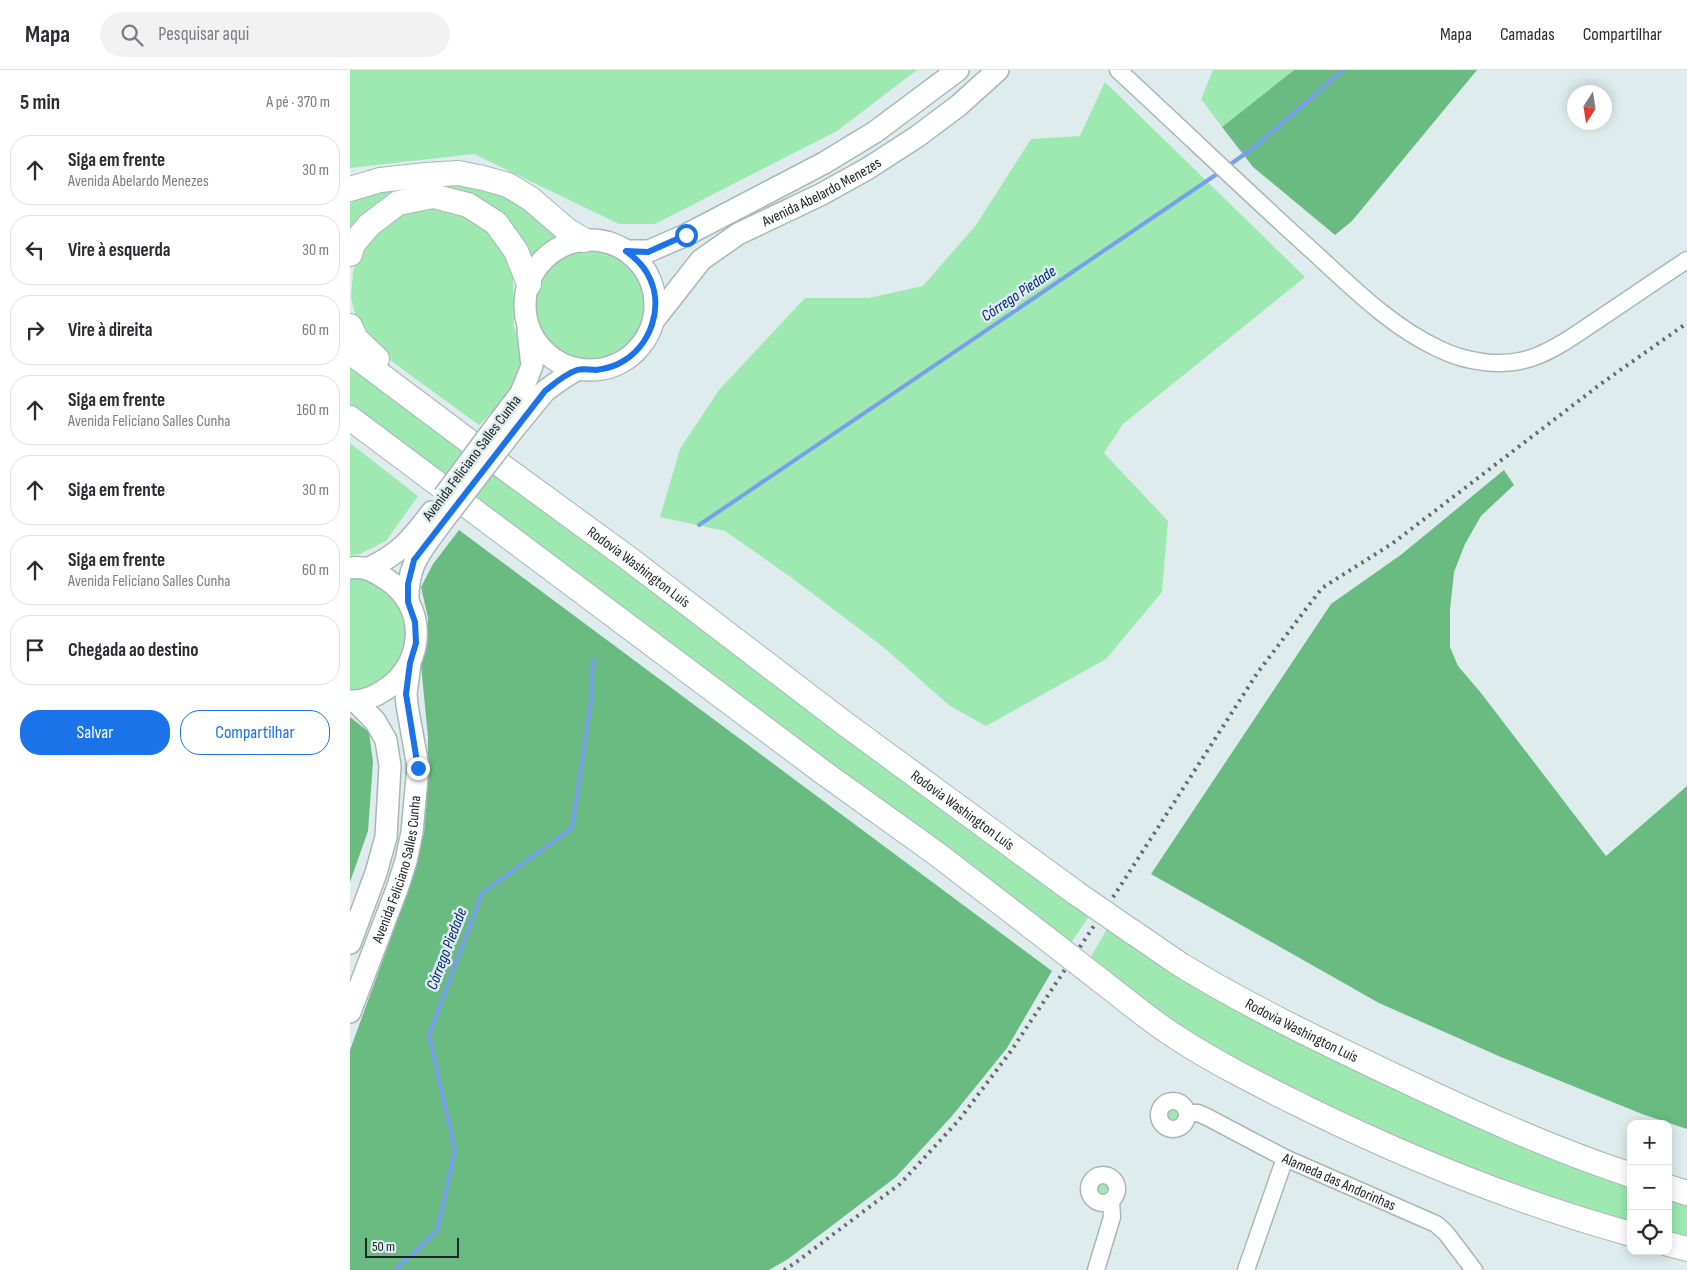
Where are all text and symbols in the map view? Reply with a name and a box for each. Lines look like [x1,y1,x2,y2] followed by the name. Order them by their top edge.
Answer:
[100,12,450,57] search box
[25,20,70,49] text: Mapa
[118,21,146,49] icon: search
[158,23,249,46] text: Pesquisar aqui
[1440,24,1472,45] text: Mapa
[1500,24,1555,45] text: Camadas
[1583,24,1662,45] text: Compartilhar
[1567,85,1612,130] north arrow
[20,90,60,115] text: 5 min
[266,93,330,112] text: A pé · 370 m
[68,149,165,172] text: Siga em frente
[758,153,885,231] street label: Avenida Abelardo Menezes
[21,156,49,184] icon: ahead
[302,161,329,180] text: 30 m
[68,172,209,191] text: Avenida Abelardo Menezes
[675,224,698,247] route start
[21,236,49,264] icon: left
[68,239,170,262] text: Vire à esquerda
[302,241,329,260] text: 30 m
[978,262,1060,326] water label: Córrego Piedade
[21,316,49,344] icon: right
[68,319,152,342] text: Vire à direita
[302,321,329,340] text: 60 m
[68,389,165,412] text: Siga em frente
[418,391,526,525] street label: Avenida Feliciano Salles Cunha
[21,396,49,424] icon: ahead
[296,401,329,420] text: 160 m
[68,412,230,431] text: Avenida Feliciano Salles Cunha
[21,476,49,504] icon: ahead
[68,479,165,502] text: Siga em frente
[302,481,329,500] text: 30 m
[584,522,694,612] street label: Rodovia Washington Luís
[68,549,165,572] text: Siga em frente
[21,556,49,584] icon: ahead
[302,561,329,580] text: 60 m
[68,572,230,591] text: Avenida Feliciano Salles Cunha
[21,636,49,664] icon: arrive
[68,639,198,662] text: Chegada ao destino
[20,710,170,755] button: Salvar
[180,710,330,755] button: Compartilhar
[407,757,430,780] route end
[907,766,1018,854] street label: Rodovia Washington Luís
[367,795,425,946] street label: Avenida Feliciano Salles Cunha
[423,905,471,993] water label: Córrego Piedade
[1242,994,1361,1067] street label: Rodovia Washington Luís
[1627,1120,1672,1255] map controls
[1627,1120,1672,1165] button: +
[1279,1148,1399,1215] street label: Alameda das Andorinhas
[1627,1165,1672,1210] button: −
[1627,1210,1672,1255] button: locate
[365,1235,459,1258] scale bar
[372,1238,395,1255] text: 50 m

